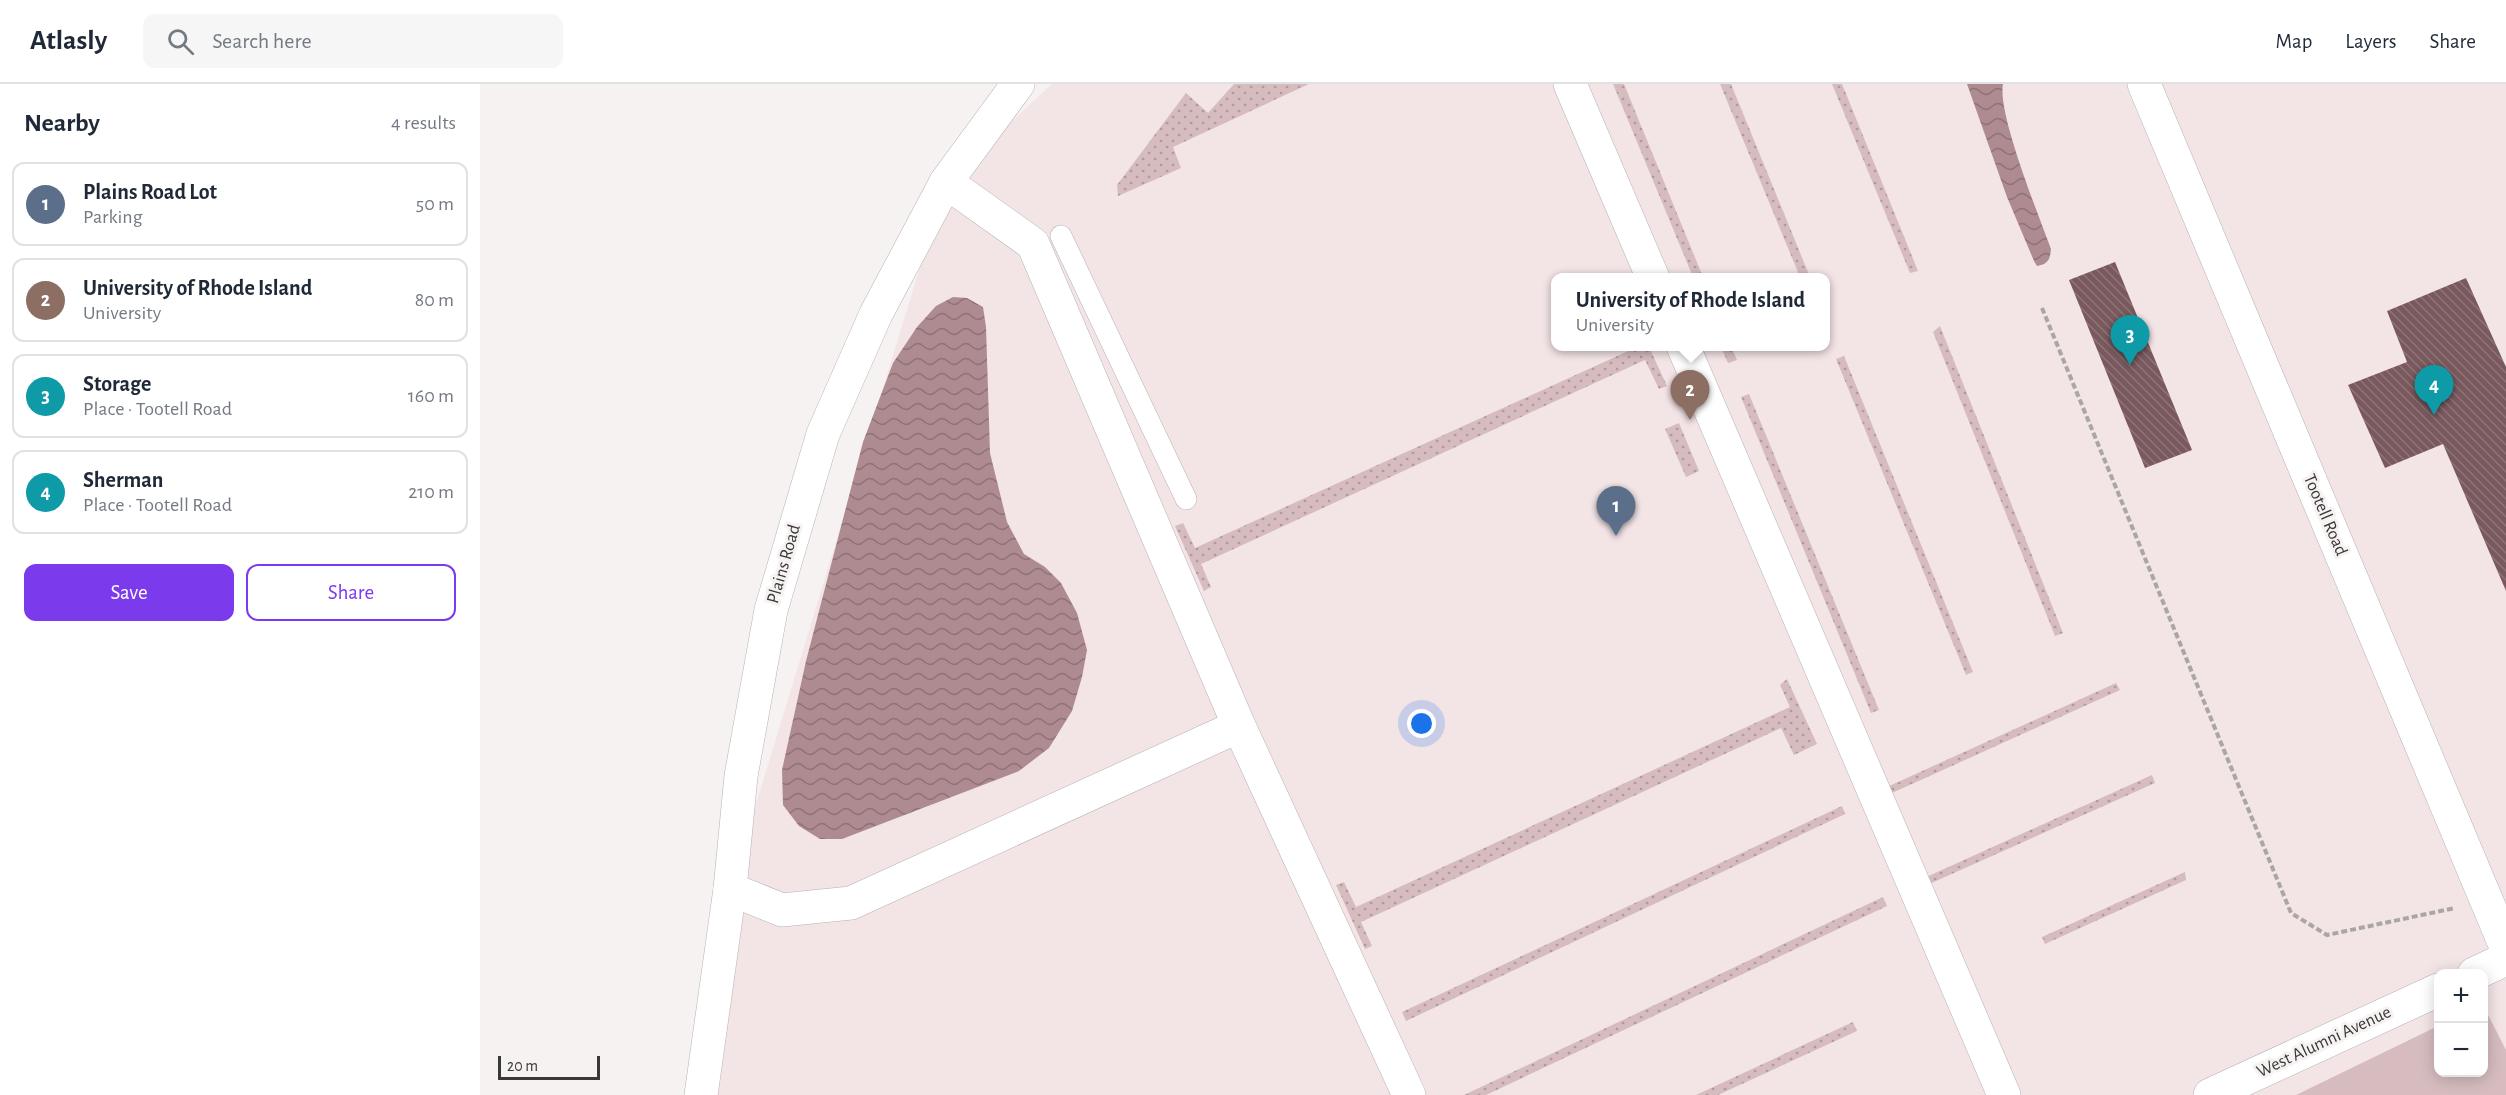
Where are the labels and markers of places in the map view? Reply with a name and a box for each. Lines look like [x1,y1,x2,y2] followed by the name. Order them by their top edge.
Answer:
[2110,316,2150,365] pin: 3
[2414,366,2454,415] pin: 4
[1670,370,1710,420] pin: 2
[1596,486,1636,536] pin: 1

